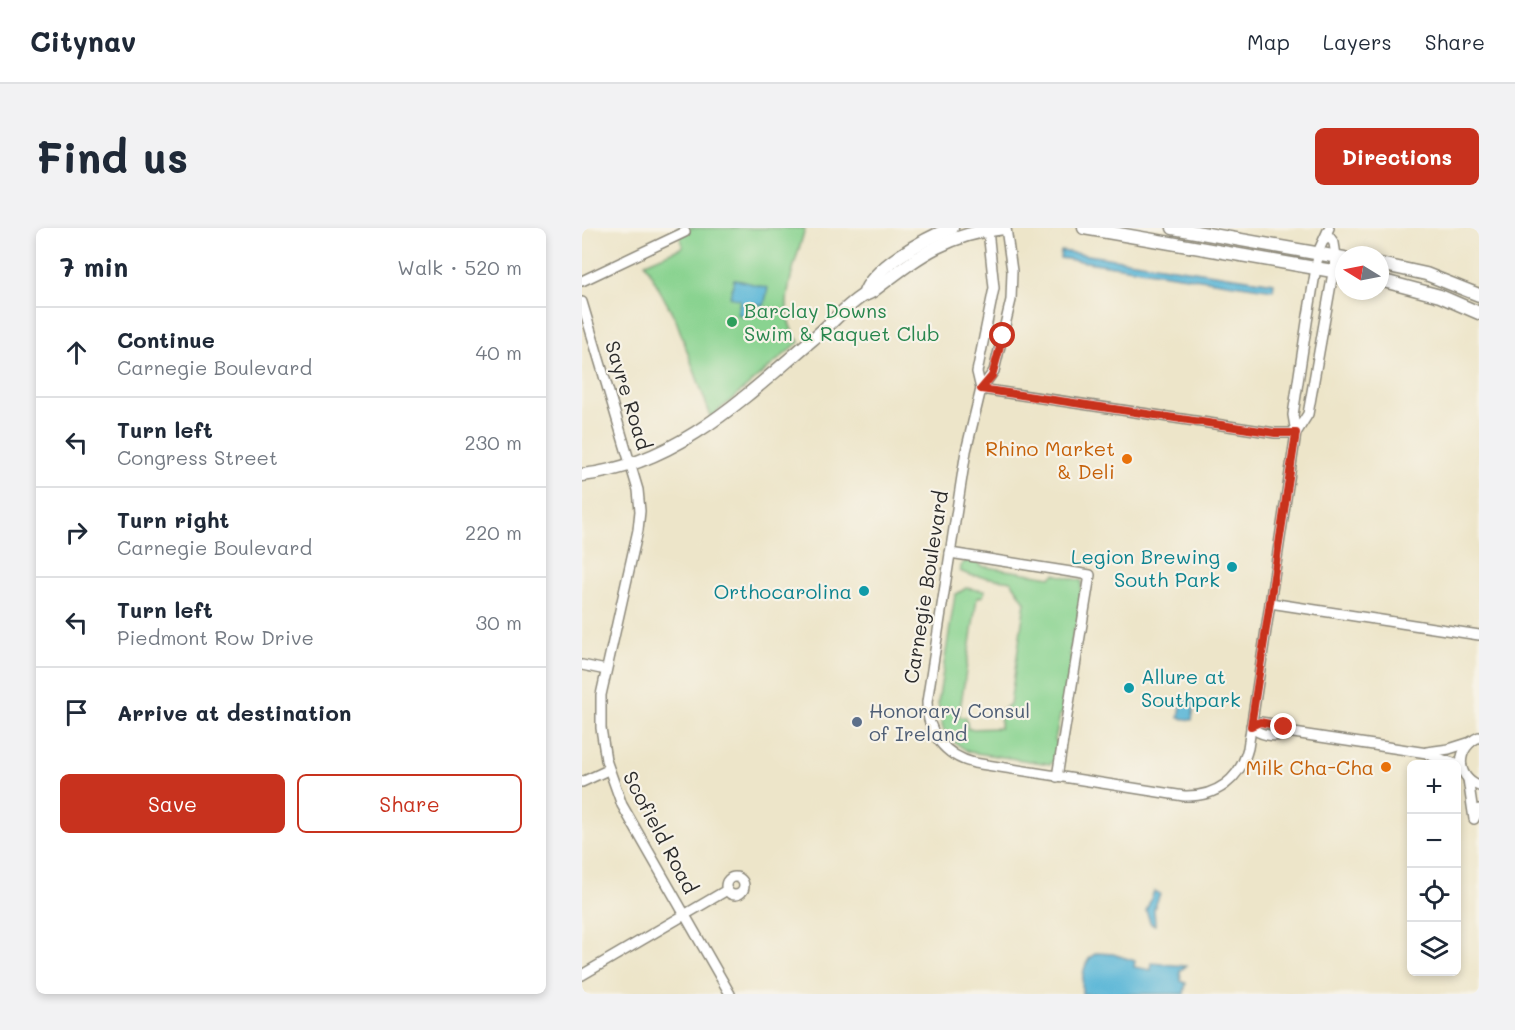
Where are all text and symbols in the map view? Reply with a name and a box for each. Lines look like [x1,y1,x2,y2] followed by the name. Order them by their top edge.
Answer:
[30,23,136,59] text: Citynav
[1247,28,1290,55] text: Map
[1323,28,1392,55] text: Layers
[1425,28,1485,55] text: Share
[1315,128,1479,185] button: Directions
[36,129,188,184] text: Find us
[1335,246,1389,300] north arrow
[60,250,128,284] text: 7 min
[397,254,522,280] text: Walk · 520 m
[744,297,940,346] place label: Barclay Downs Swim & Raquet Club
[725,315,739,329] marker: Barclay Downs Swim & Raquet Club
[989,322,1015,348] route start
[117,325,215,354] text: Continue
[60,336,93,369] icon: ahead
[600,337,658,453] street label: Sayre Road
[476,339,522,365] text: 40 m
[117,354,312,380] text: Carnegie Boulevard
[117,415,213,444] text: Turn left
[60,426,93,459] icon: left
[464,429,522,455] text: 230 m
[985,435,1115,484] place label: Rhino Market & Deli
[117,444,278,470] text: Congress Street
[1120,452,1134,466] marker: Rhino Market & Deli
[897,489,953,685] street label: Carnegie Boulevard
[117,505,229,534] text: Turn right
[60,516,93,549] icon: right
[465,519,522,545] text: 220 m
[117,534,312,560] text: Carnegie Boulevard
[1071,543,1220,592] place label: Legion Brewing South Park
[1225,560,1239,574] marker: Legion Brewing South Park
[713,578,852,604] place label: Orthocarolina
[857,584,871,598] marker: Orthocarolina
[117,595,213,624] text: Turn left
[60,606,93,639] icon: left
[476,609,522,635] text: 30 m
[117,624,314,650] text: Piedmont Row Drive
[1141,663,1241,712] place label: Allure at Southpark
[1122,681,1136,695] marker: Allure at Southpark
[60,696,93,729] icon: arrive
[869,697,1030,746] place label: Honorary Consul of Ireland
[117,698,352,727] text: Arrive at destination
[1270,713,1296,739] route end
[850,715,864,729] marker: Honorary Consul of Ireland
[1245,754,1374,780] place label: Milk Cha-Cha
[1379,760,1393,774] marker: Milk Cha-Cha
[1407,760,1461,976] map controls
[1407,760,1461,814] button: +
[618,766,704,898] street label: Scofield Road
[60,774,285,833] button: Save
[297,774,522,833] button: Share
[1407,814,1461,868] button: −
[1407,868,1461,922] button: locate
[1407,922,1461,976] button: layers

